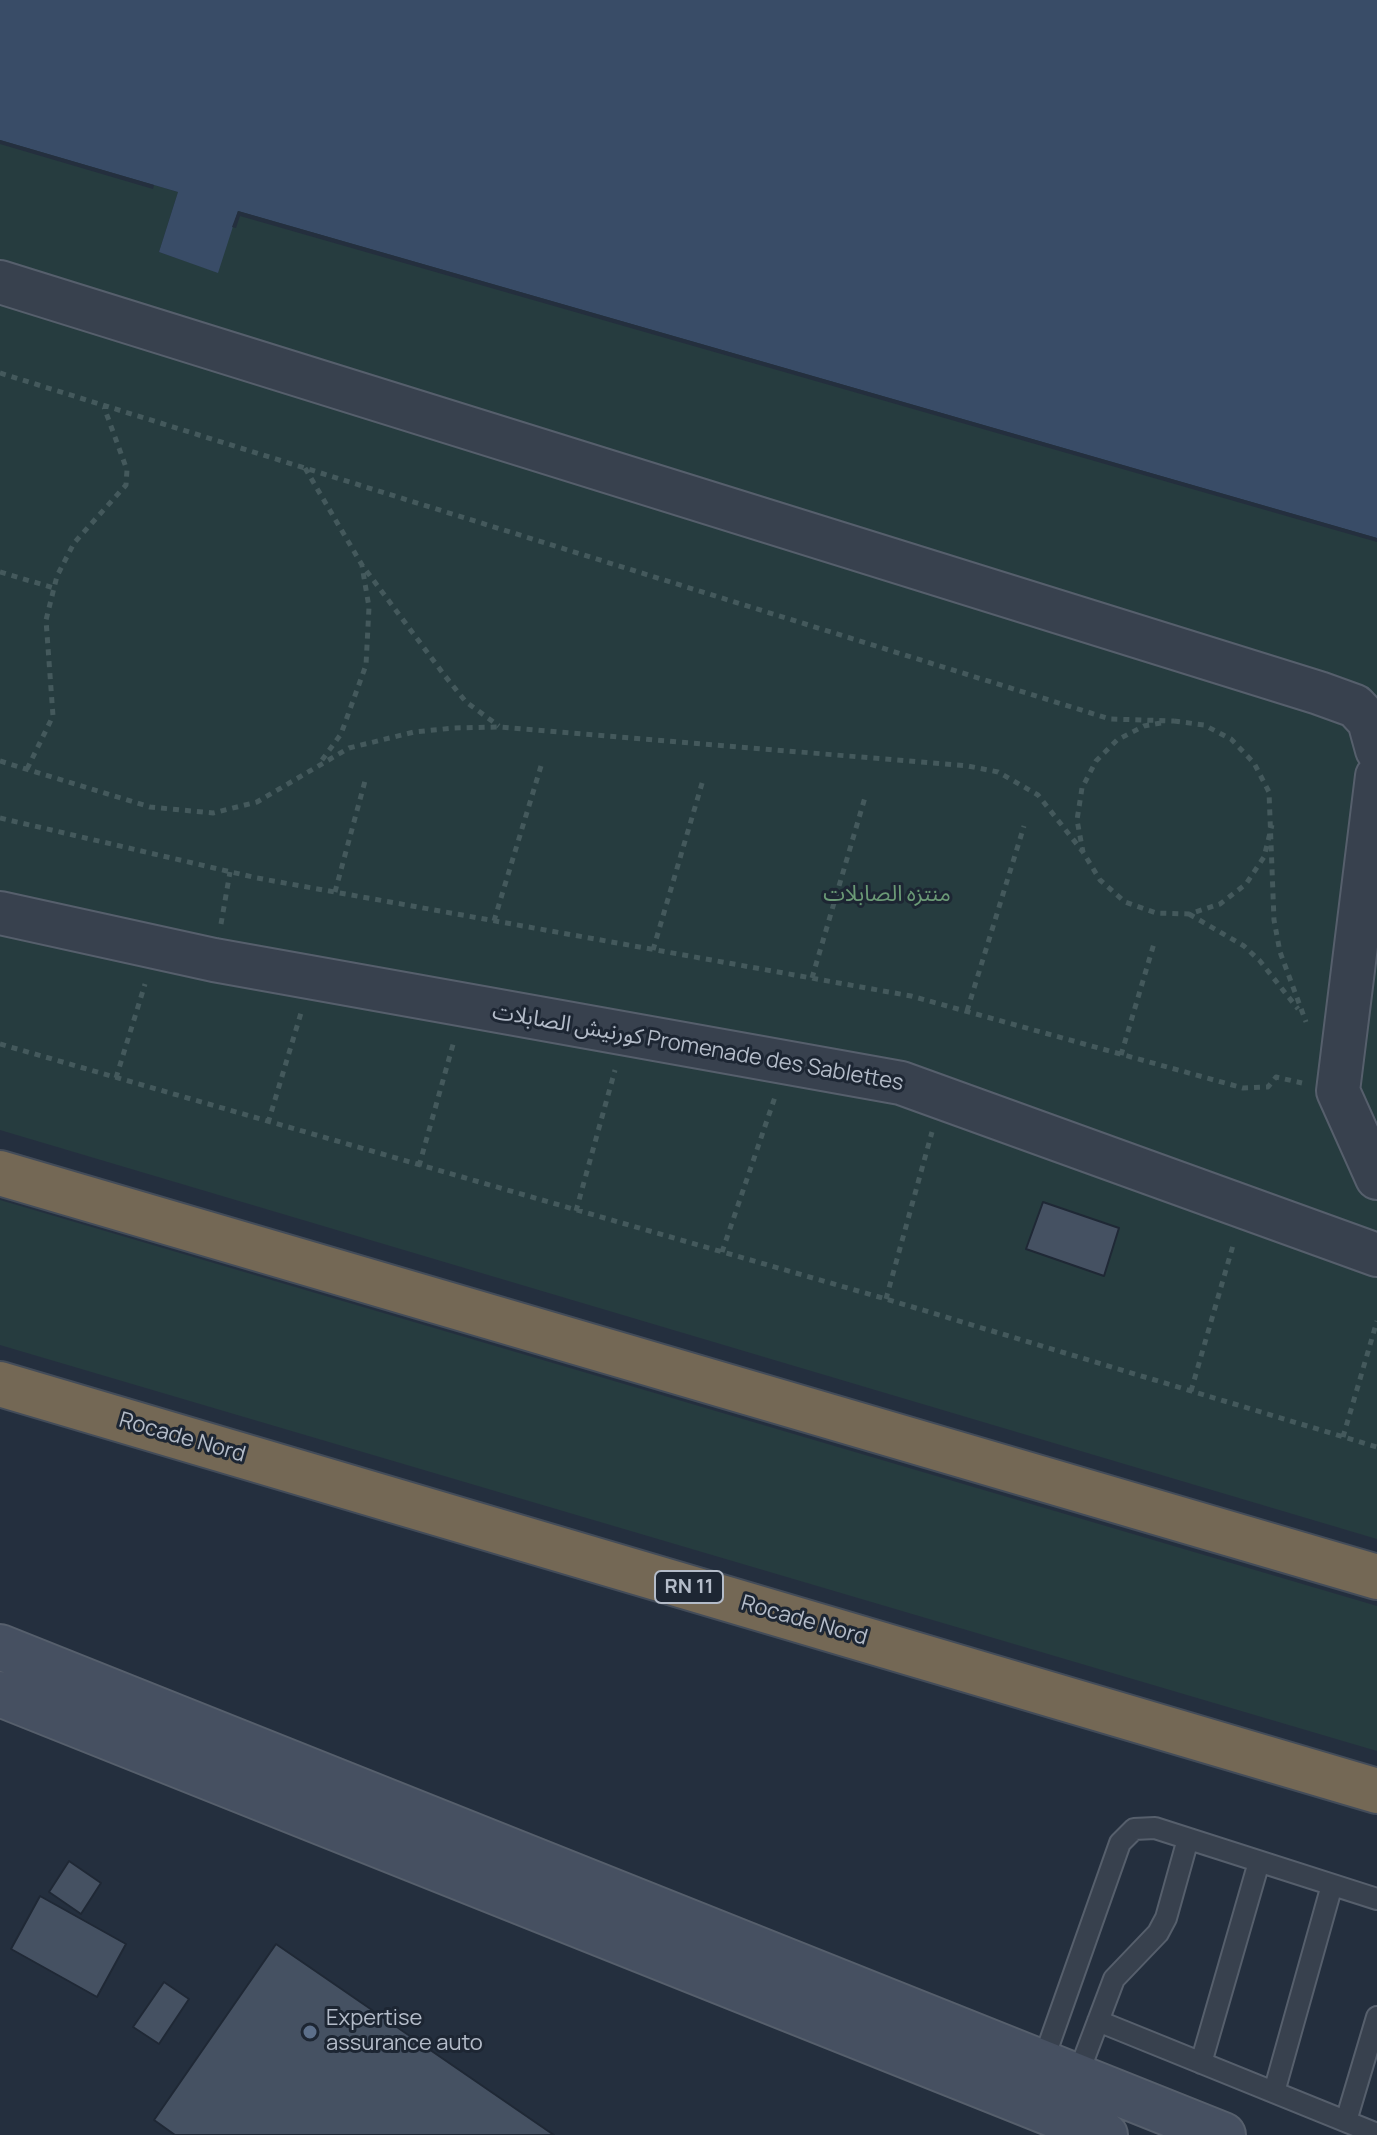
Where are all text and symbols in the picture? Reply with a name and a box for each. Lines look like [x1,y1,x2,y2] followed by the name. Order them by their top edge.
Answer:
[823,882,951,908] park label: منتزه الصابلات
[490,999,906,1097] street label: كورنيش الصابلات Promenade des Sablettes
[116,1407,248,1469] street label: Rocade Nord
[655,1571,723,1603] road number: RN 11
[738,1590,870,1652] street label: Rocade Nord
[326,2006,483,2058] place label: Expertise assurance auto
[301,2023,319,2041] marker: Expertise assurance auto

